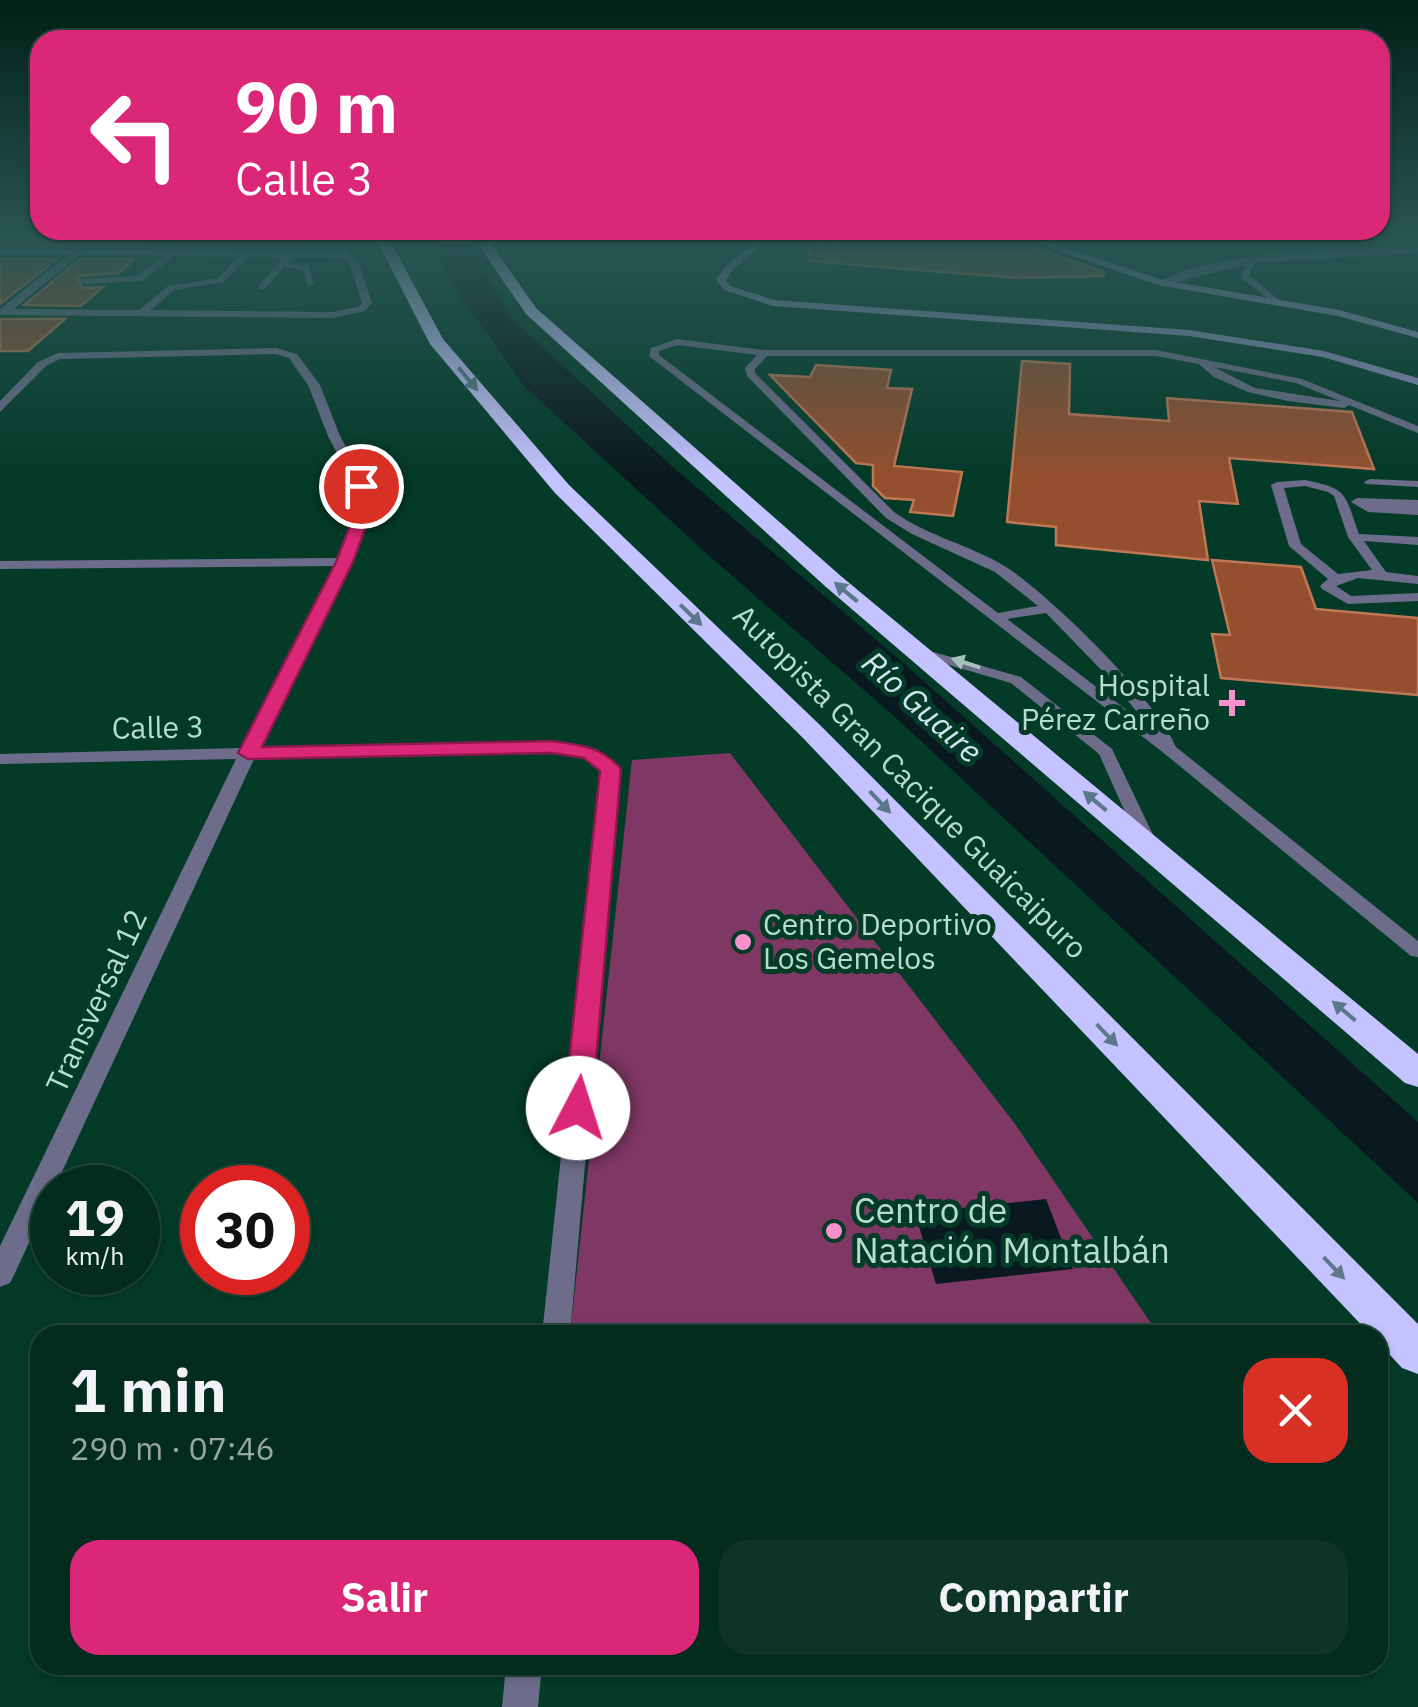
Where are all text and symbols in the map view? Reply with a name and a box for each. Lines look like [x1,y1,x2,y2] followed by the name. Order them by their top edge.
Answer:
[235,61,398,152] text: 90 m
[70,70,200,200] icon: left
[235,149,374,207] text: Calle 3
[457,366,478,391] one-way arrow
[319,444,404,529] pin
[334,459,389,514] icon: arrive
[834,582,859,604] one-way arrow
[726,595,1097,966] street label: Autopista Gran Cacique Guaicaipuro
[679,603,703,626] one-way arrow
[854,641,992,771] water label: Río Guaire
[950,655,980,670] one-way arrow
[1021,665,1210,738] place label: Hospital Pérez Carreño
[1219,690,1245,716] marker: Hospital Pérez Carreño
[111,706,204,747] street label: Calle 3
[868,790,891,814] one-way arrow
[1083,791,1108,812] one-way arrow
[36,902,155,1098] street label: Transversal 12
[763,904,992,977] place label: Centro Deportivo Los Gemelos
[732,931,754,953] marker: Centro Deportivo Los Gemelos
[1331,1000,1356,1022] one-way arrow
[1095,1023,1118,1047] one-way arrow
[526,1056,630,1160] position arrow
[180,1165,310,1295] speed limit sign: 30
[65,1185,125,1250] text: 19
[854,1187,1170,1273] place label: Centro de Natación Montalbán
[823,1220,845,1242] marker: Centro de Natación Montalbán
[66,1239,124,1272] text: km/h
[1322,1255,1345,1279] one-way arrow
[70,1350,227,1429] text: 1 min
[1243,1358,1348,1463] button: close
[70,1427,275,1469] text: 290 m · 07:46
[70,1540,699,1655] button: Salir
[719,1540,1348,1655] button: Compartir

